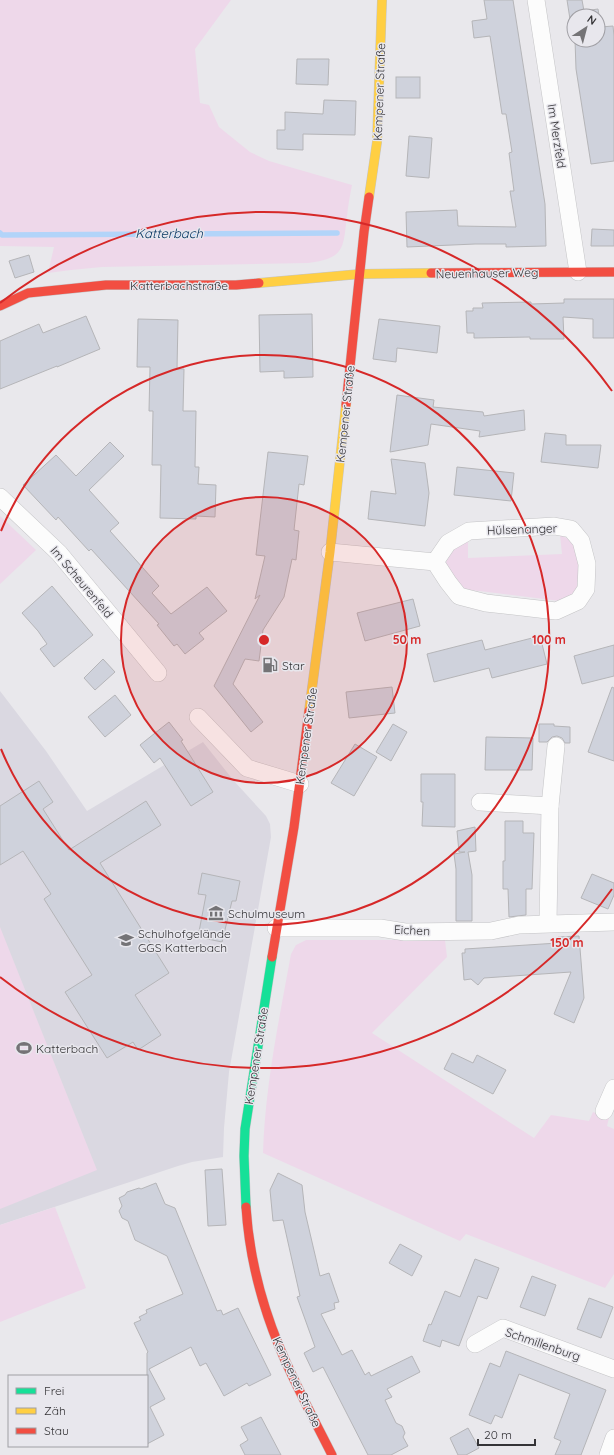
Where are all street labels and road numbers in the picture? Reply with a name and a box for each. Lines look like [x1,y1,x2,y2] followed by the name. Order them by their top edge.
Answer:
[370,43,388,141] street label: Kempener Straße
[545,103,569,169] street label: Im Merzfeld
[435,265,539,281] street label: Neuenhauser Weg
[130,278,228,293] street label: Katterbachstraße
[332,364,358,463] street label: Kempener Straße
[487,520,558,538] street label: Hülsenanger
[48,543,116,621] street label: Im Scheurenfeld
[292,686,320,785] street label: Kempener Straße
[394,922,430,938] street label: Eichen
[241,1006,271,1106] street label: Kempener Straße
[503,1324,583,1364] street label: Schmillenburg
[270,1334,325,1430] street label: Kempener Straße

